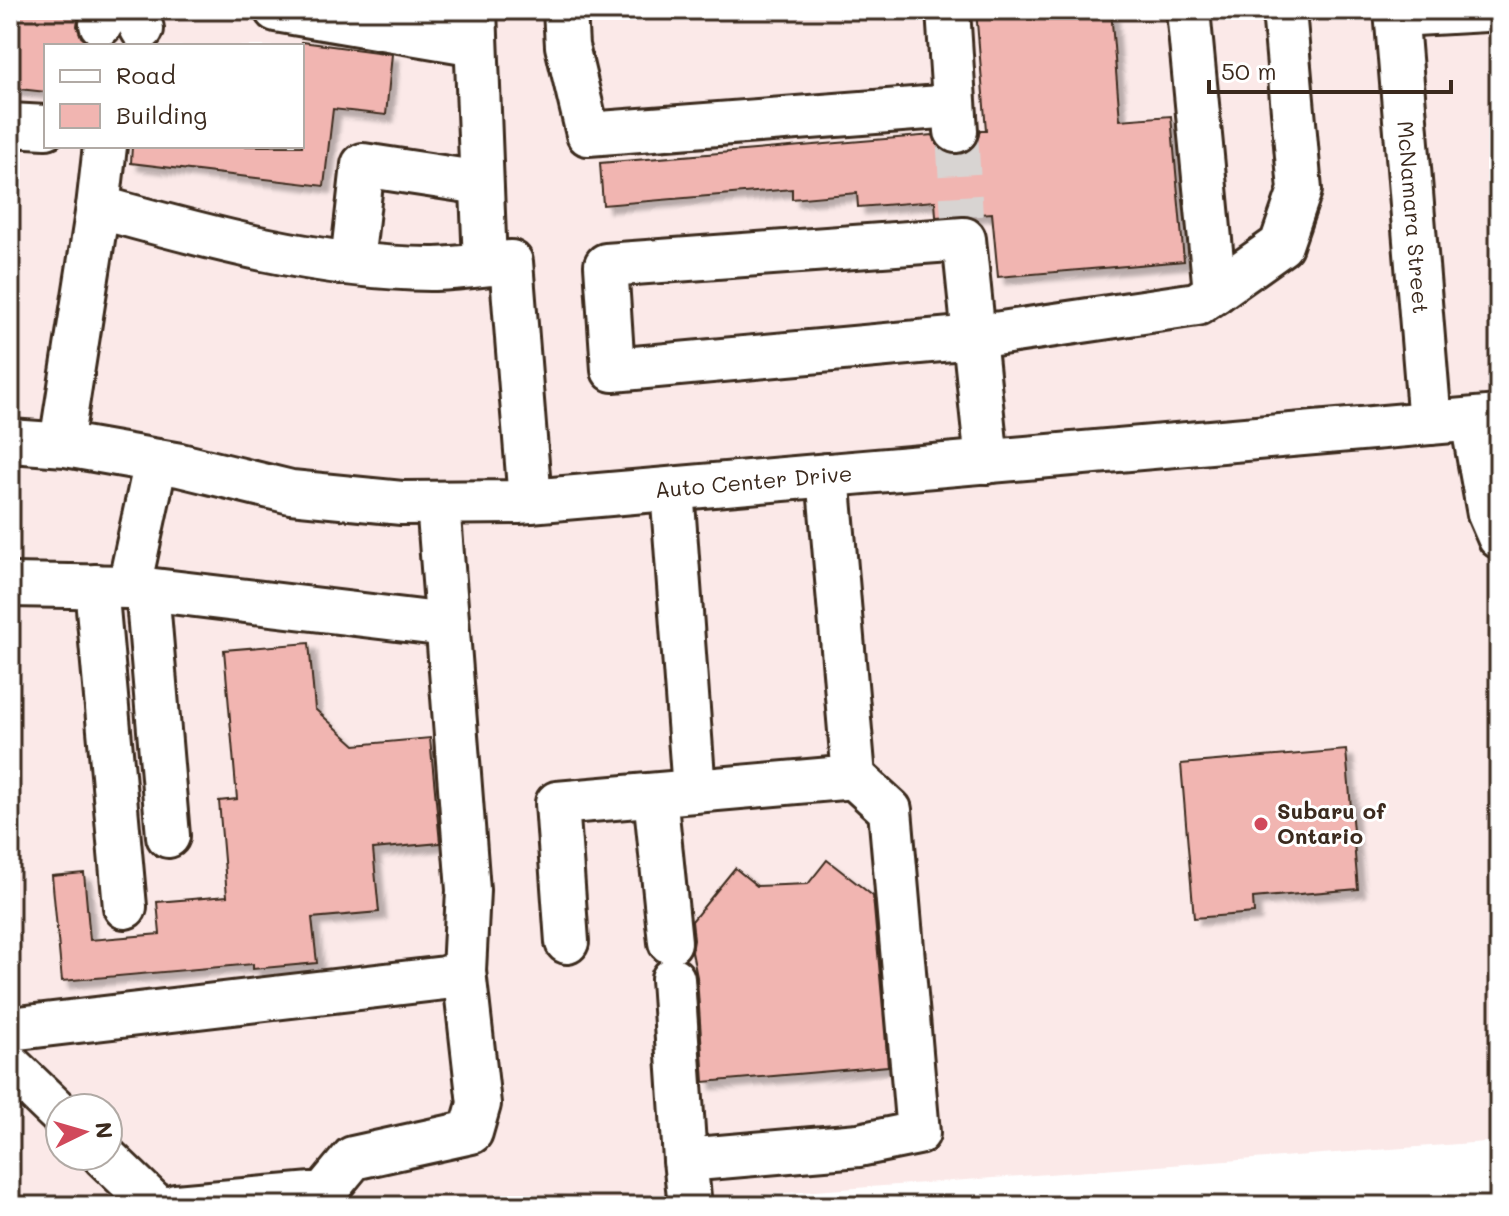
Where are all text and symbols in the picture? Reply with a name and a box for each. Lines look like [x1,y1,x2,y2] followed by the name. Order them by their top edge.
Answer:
[44,44,304,148] legend
[1209,44,1451,94] scale bar
[1221,55,1277,86] text: 50 m
[116,59,176,90] text: Road
[116,99,207,130] text: Building
[1391,120,1436,315] street label: McNamara Street
[653,458,853,504] street label: Auto Center Drive
[1277,796,1386,850] place label: Subaru of Ontario
[1252,815,1270,833] marker: Subaru of Ontario
[44,1092,124,1172] north arrow
[89,1121,120,1140] text: N

